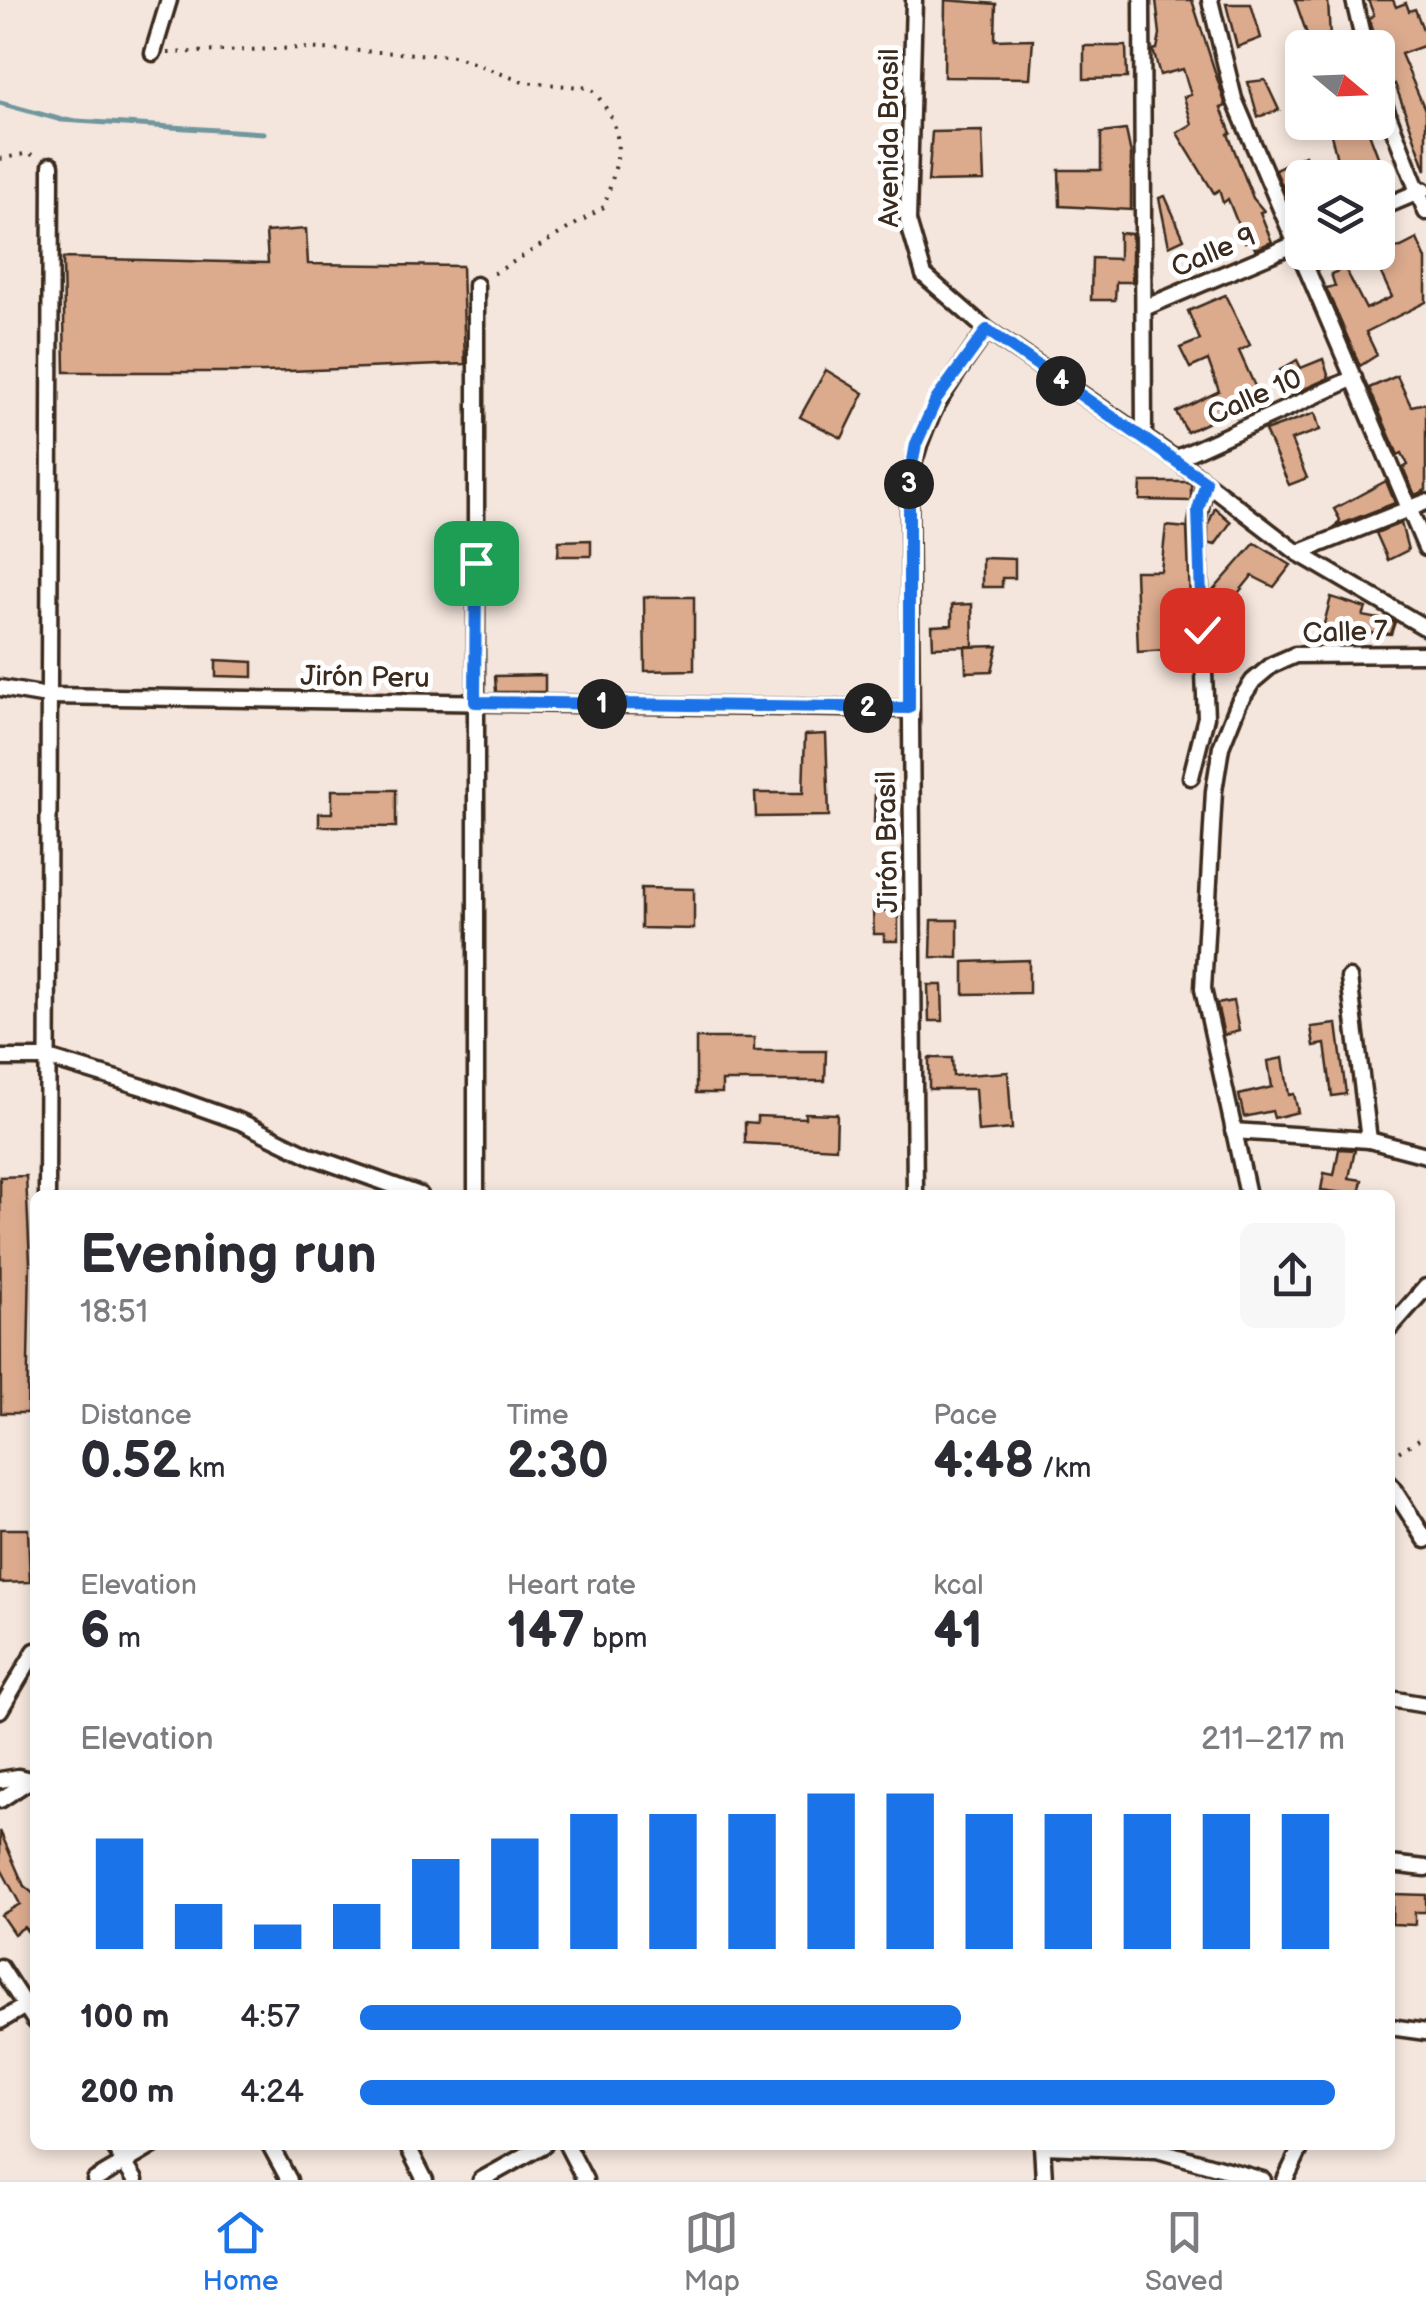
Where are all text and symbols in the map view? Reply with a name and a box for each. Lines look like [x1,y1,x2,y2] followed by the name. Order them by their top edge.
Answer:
[1285,30,1395,140] north arrow
[1285,30,1395,270] map controls
[873,48,906,228] street label: Avenida Brasil
[1285,160,1395,270] button: layers
[1166,220,1261,285] street label: Calle 9
[1036,356,1086,406] pin: 4
[1202,362,1307,433] street label: Calle 10
[1053,364,1069,397] text: 4
[884,459,934,509] pin: 3
[901,467,917,500] text: 3
[434,521,519,606] pin
[449,536,504,591] icon: arrive
[1160,588,1245,673] pin
[1175,603,1230,658] icon: check
[1302,615,1388,650] street label: Calle 7
[300,660,430,695] street label: Jirón Peru
[577,679,627,729] pin: 1
[843,683,893,733] pin: 2
[596,687,608,720] text: 1
[860,691,876,724] text: 2
[870,771,905,913] street label: Jirón Brasil
[80,1222,377,1289] text: Evening run
[1240,1223,1345,1328] button: share
[80,1293,148,1332] text: 18:51
[80,1399,192,1432] text: Distance
[507,1399,569,1432] text: Time
[933,1399,997,1432] text: Pace
[80,1432,181,1492] text: 0.52
[507,1432,609,1492] text: 2:30
[933,1432,1034,1492] text: 4:48
[181,1452,225,1485] text: km
[1034,1452,1091,1485] text: /km
[80,1569,197,1602] text: Elevation
[507,1569,636,1602] text: Heart rate
[933,1569,984,1602] text: kcal
[80,1602,110,1662] text: 6
[507,1602,585,1662] text: 147
[933,1602,983,1662] text: 41
[110,1622,141,1655] text: m
[585,1622,648,1655] text: bpm
[80,1720,213,1759] text: Elevation
[1201,1720,1345,1759] text: 211–217 m
[80,1998,169,2037] text: 100 m
[240,1998,300,2037] text: 4:57
[80,2073,174,2112] text: 200 m
[240,2073,304,2112] text: 4:24
[203,2205,279,2298] tab: Home
[684,2205,740,2298] tab: Map
[1145,2205,1223,2298] tab: Saved

